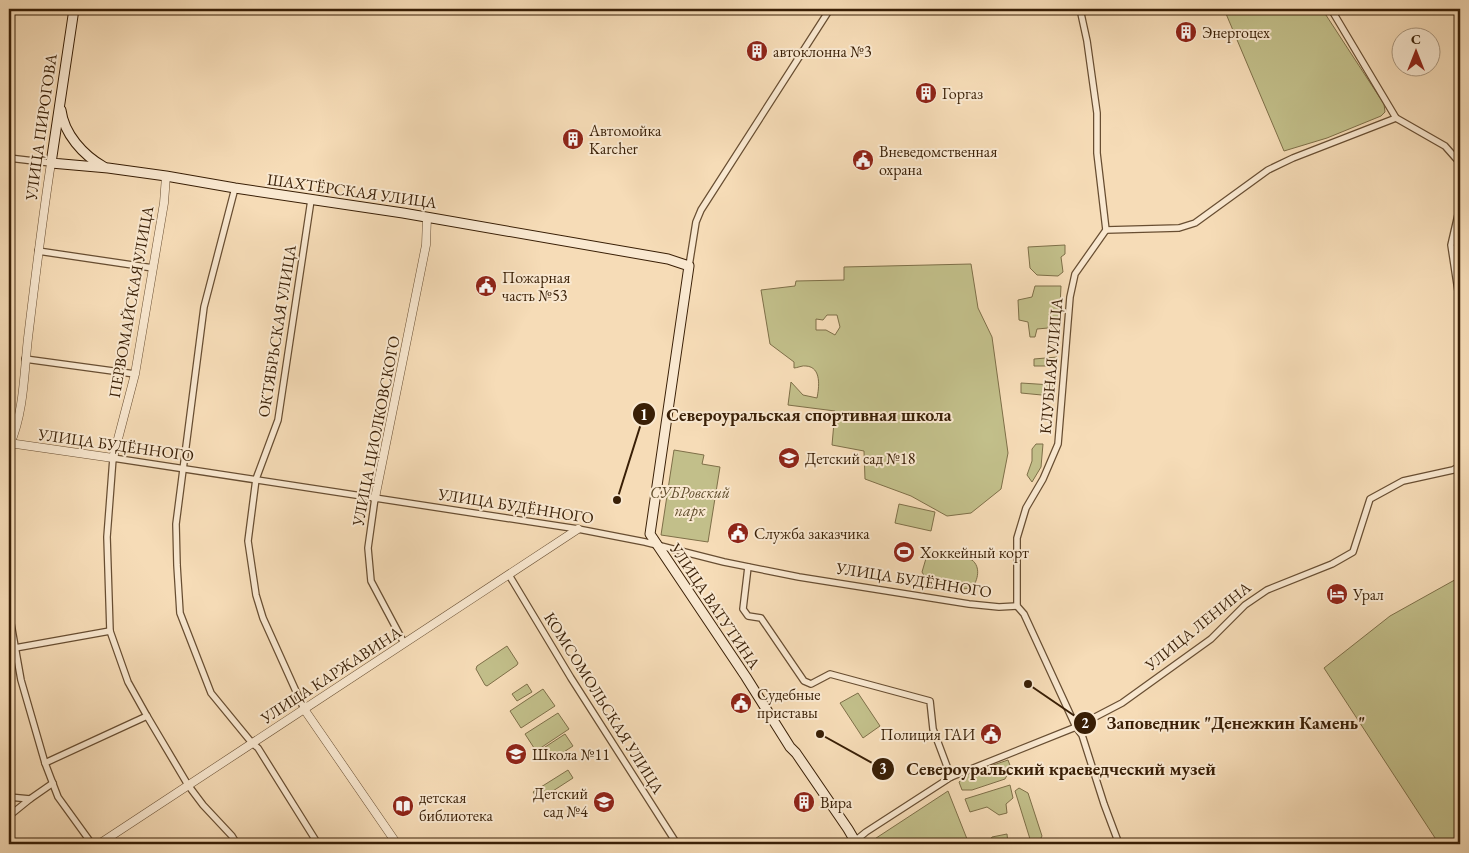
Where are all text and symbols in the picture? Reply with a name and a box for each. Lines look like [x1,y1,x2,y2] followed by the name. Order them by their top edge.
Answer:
[1174,20,1198,44] building icon: Энергоцех
[1202,22,1270,43] place label: Энергоцех
[1392,28,1442,78] north arrow
[1411,30,1421,48] text: С
[745,39,769,63] building icon: автоклонна №3
[773,41,872,62] place label: автоклонна №3
[20,51,62,203] street label: УЛИЦА ПИРОГОВА
[914,81,938,105] building icon: Горгаз
[942,83,983,104] place label: Горгаз
[588,120,662,159] place label: Автомойка Karcher
[561,127,585,151] building icon: Автомойка Karcher
[879,141,997,180] place label: Вневедомственная охрана
[851,148,875,172] public building icon: Вневедомственная охрана
[266,169,439,213] street label: ШАХТЁРСКАЯ УЛИЦА
[104,203,158,400] street label: ПЕРВОМАЙСКАЯ УЛИЦА
[253,242,301,419] street label: ОКТЯБРЬСКАЯ УЛИЦА
[502,267,570,306] place label: Пожарная часть №53
[474,274,498,298] public building icon: Пожарная часть №53
[1035,296,1067,435] street label: КЛУБНАЯ УЛИЦА
[347,334,405,529] street label: УЛИЦА ЦИОЛКОВСКОГО
[632,398,962,431] callout: Североуральская спортивная школа
[666,403,952,426] text: Североуральская спортивная школа
[640,405,648,424] text: 1
[36,424,195,466] street label: УЛИЦА БУДЁННОГО
[777,446,801,470] school or university icon: Детский сад №18
[805,448,916,469] place label: Детский сад №18
[650,482,730,521] park label: СУБРовский парк
[436,483,595,529] street label: УЛИЦА БУДЁННОГО
[726,521,750,545] public building icon: Служба заказчика
[754,523,870,544] place label: Служба заказчика
[665,538,765,674] street label: УЛИЦА ВАТУТИНА
[892,540,916,564] sports icon: Хоккейный корт
[919,542,1029,563] place label: Хоккейный корт
[834,557,993,603] street label: УЛИЦА БУДЁННОГО
[1140,576,1256,676] street label: УЛИЦА ЛЕНИНА
[1325,582,1349,606] hotel icon: Урал
[1352,584,1384,605] place label: Урал
[539,608,669,799] street label: КОМСОМОЛЬСКАЯ УЛИЦА
[256,621,406,729] street label: УЛИЦА КАРЖАВИНА
[757,684,820,723] place label: Судебные приставы
[729,691,753,715] public building icon: Судебные приставы
[1072,706,1376,739] callout: Заповедник "Денежкин Камень"
[1107,711,1365,734] text: Заповедник "Денежкин Камень"
[1081,713,1089,732] text: 2
[979,722,1003,746] public building icon: Полиция ГАИ
[880,724,975,745] place label: Полиция ГАИ
[504,742,528,766] school or university icon: Школа №11
[532,744,610,765] place label: Школа №11
[871,752,1225,785] callout: Североуральский краеведческий музей
[906,757,1216,780] text: Североуральский краеведческий музей
[879,759,887,778] text: 3
[533,783,589,822] place label: Детский сад №4
[419,787,493,826] place label: детская библиотека
[592,790,616,814] school or university icon: Детский сад №4
[792,790,816,814] building icon: Вира
[820,792,853,813] place label: Вира
[391,794,415,818] library icon: детская библиотека

